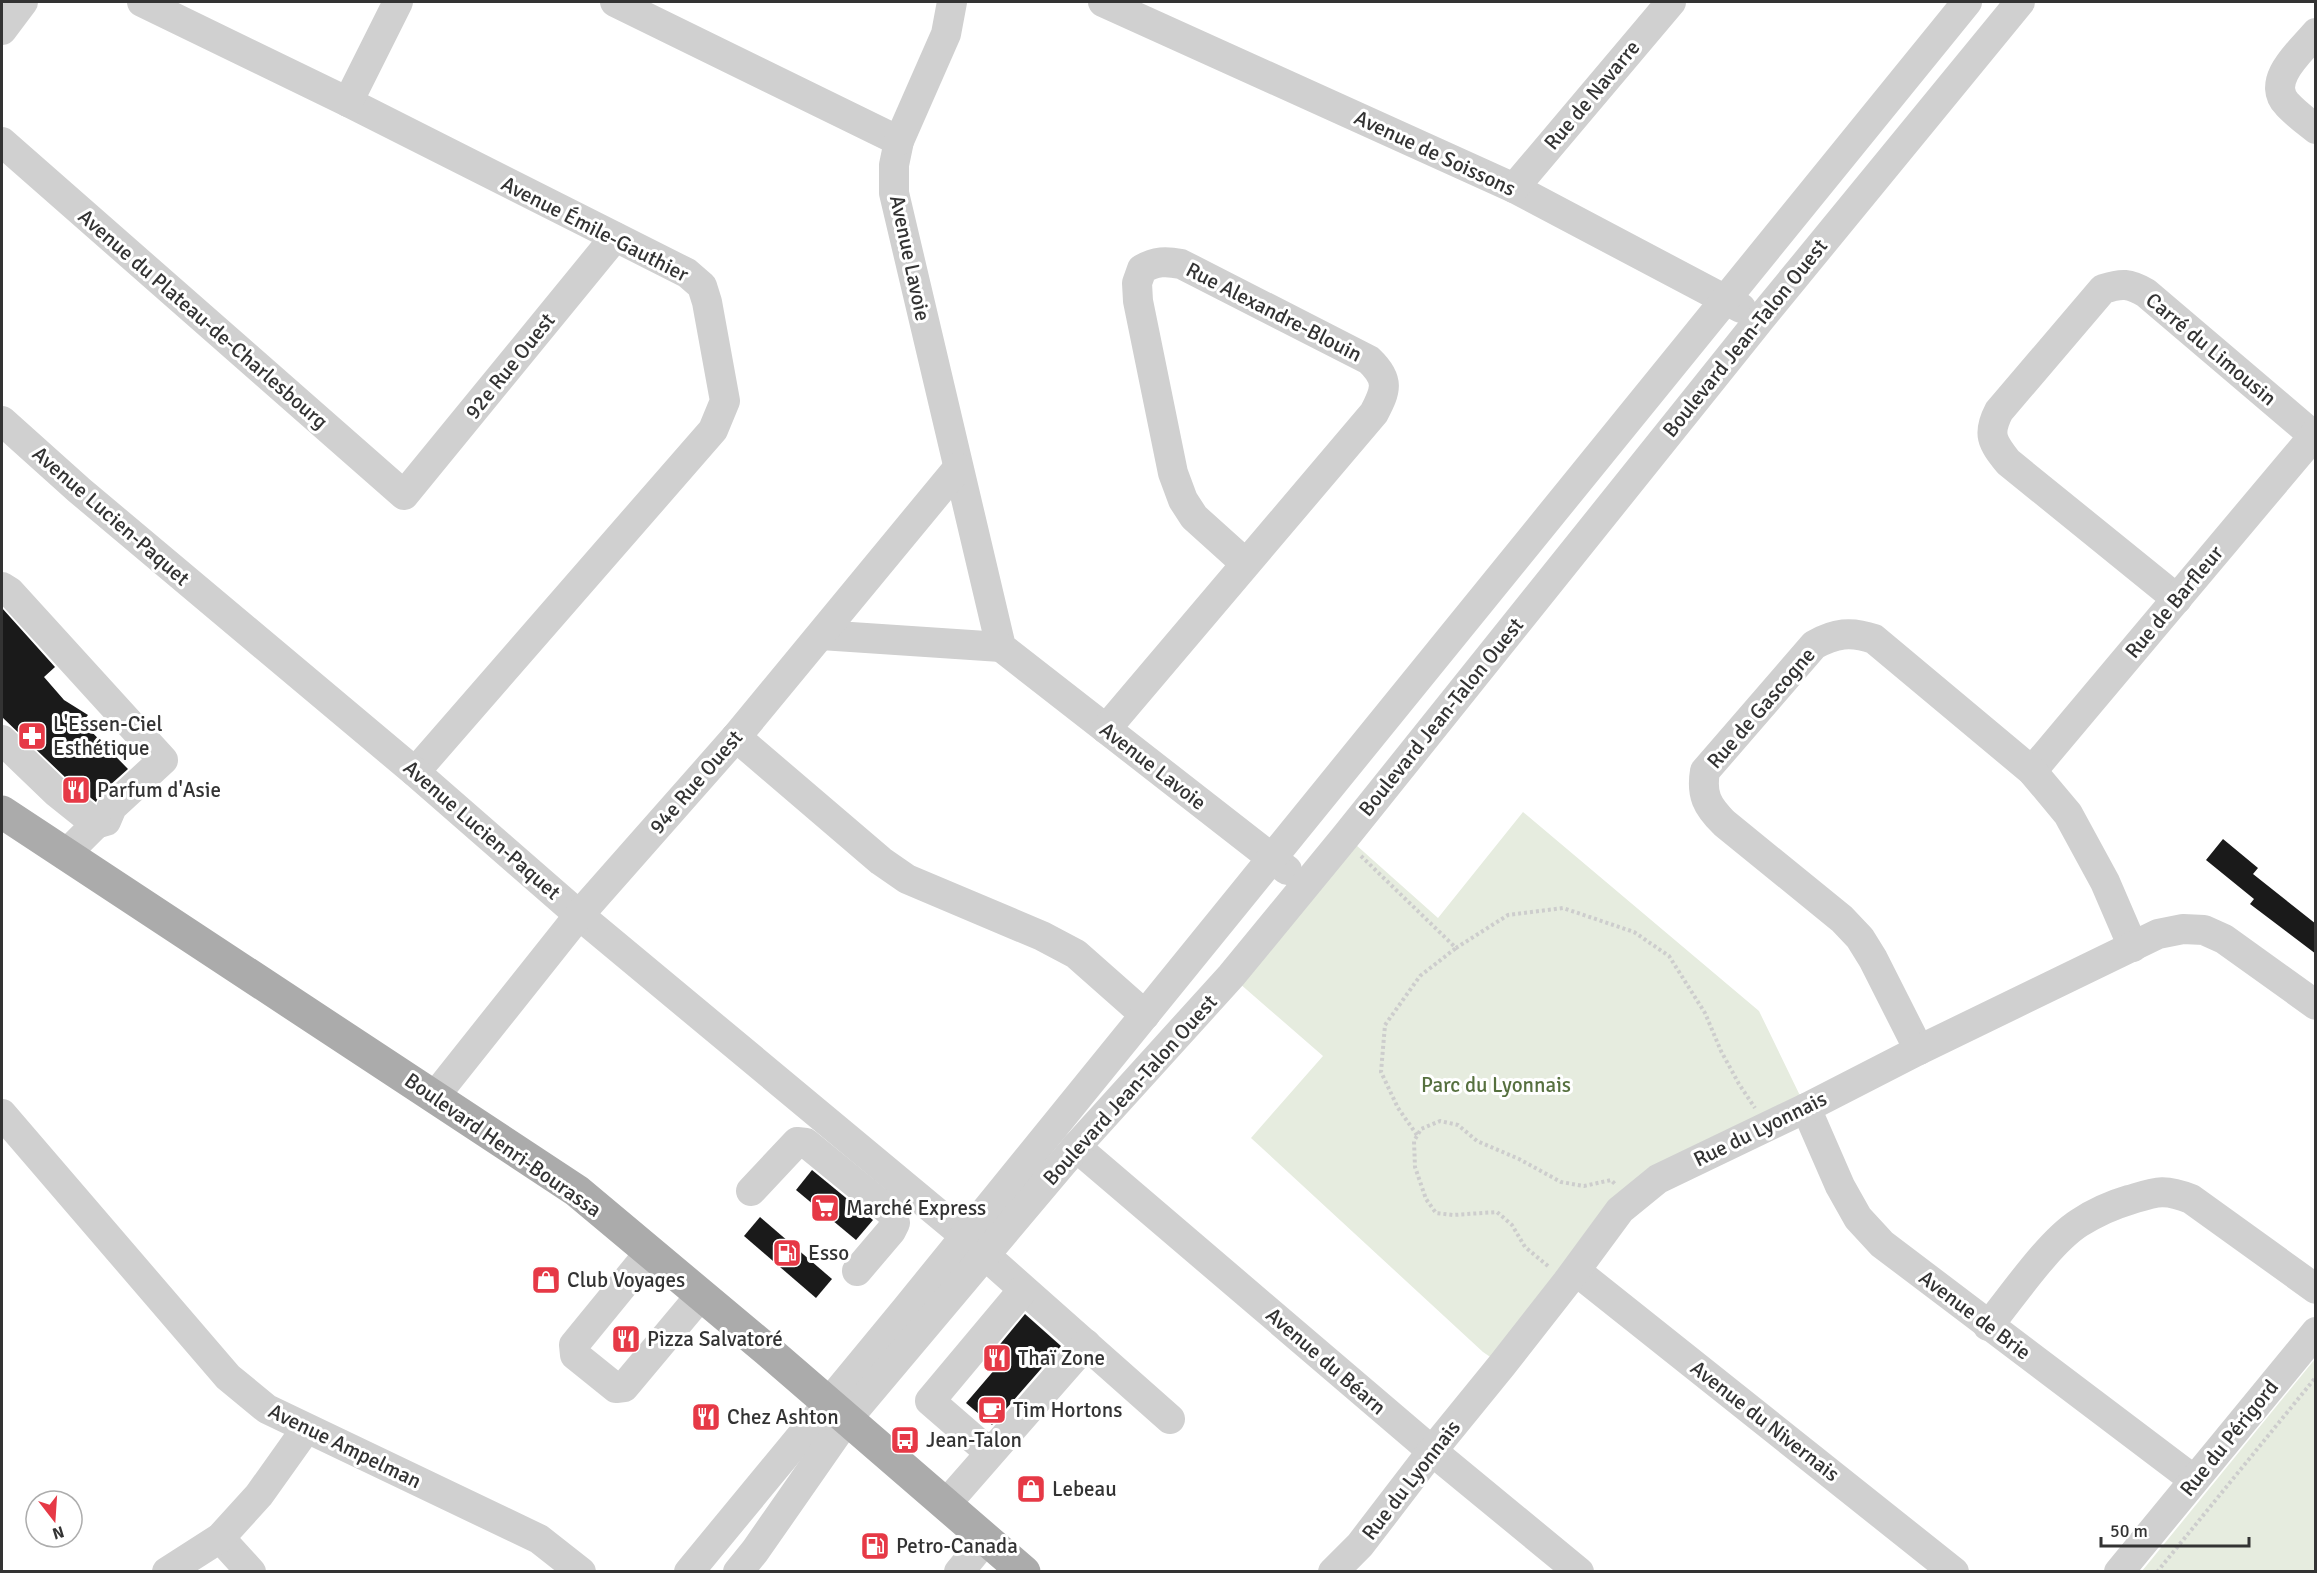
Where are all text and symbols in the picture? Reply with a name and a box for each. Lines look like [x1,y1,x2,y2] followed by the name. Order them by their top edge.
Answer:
[1539,35,1645,155] street label: Rue de Navarre
[1350,104,1520,202] street label: Avenue de Soissons
[497,170,693,288] street label: Avenue Émile-Gauthier
[884,193,936,323] street label: Avenue Lavoie
[73,203,333,435] street label: Avenue du Plateau-de-Charlesbourg
[1657,234,1833,442] street label: Boulevard Jean-Talon Ouest
[1182,256,1366,368] street label: Rue Alexandre-Blouin
[2140,287,2282,411] street label: Carré du Limousin
[459,308,561,424] street label: 92e Rue Ouest
[27,441,195,591] street label: Avenue Lucien-Paquet
[2119,540,2229,664] street label: Rue de Barfleur
[1353,613,1529,821] street label: Boulevard Jean-Talon Ouest
[1701,642,1821,774] street label: Rue de Gascogne
[53,711,163,761] place label: L'Essen-Ciel Esthétique
[1095,716,1211,816] street label: Avenue Lavoie
[16,720,48,752] pharmacy icon: L'Essen-Ciel Esthétique
[644,725,748,839] street label: 94e Rue Ouest
[398,755,566,905] street label: Avenue Lucien-Paquet
[60,774,92,806] restaurant icon: Parfum d'Asie
[97,777,221,803] place label: Parfum d'Asie
[1037,989,1223,1191] street label: Boulevard Jean-Talon Ouest
[400,1067,606,1223] street label: Boulevard Henri-Bourassa
[1421,1072,1571,1098] park label: Parc du Lyonnais
[1689,1086,1831,1172] street label: Rue du Lyonnais
[809,1192,841,1224] supermarket icon: Marché Express
[846,1195,986,1221] place label: Marché Express
[771,1237,803,1269] fuel station icon: Esso
[808,1240,849,1266] place label: Esso
[530,1264,562,1296] shop icon: Club Voyages
[1914,1265,2036,1365] street label: Avenue de Brie
[567,1267,685,1293] place label: Club Voyages
[1261,1302,1391,1420] street label: Avenue du Béarn
[610,1323,642,1355] restaurant icon: Pizza Salvatoré
[647,1326,783,1352] place label: Pizza Salvatoré
[981,1342,1013,1374] restaurant icon: Thaï Zone
[1018,1345,1105,1371] place label: Thaï Zone
[1685,1355,1845,1487] street label: Avenue du Nivernais
[2174,1375,2284,1501] street label: Rue du Périgord
[976,1394,1008,1426] cafe icon: Tim Hortons
[1013,1397,1122,1423] place label: Tim Hortons
[264,1398,426,1494] street label: Avenue Ampelman
[690,1401,722,1433] restaurant icon: Chez Ashton
[727,1404,839,1430] place label: Chez Ashton
[1356,1415,1466,1545] street label: Rue du Lyonnais
[889,1424,921,1456] bus stop icon: Jean-Talon
[926,1427,1022,1453] place label: Jean-Talon
[1015,1473,1047,1505] shop icon: Lebeau
[1052,1476,1117,1502] place label: Lebeau
[24,1489,84,1549] north arrow
[2101,1510,2250,1548] scale bar
[2110,1520,2148,1542] text: 50 m
[50,1521,66,1544] text: N
[859,1530,891,1562] fuel station icon: Petro-Canada
[896,1533,1018,1559] place label: Petro-Canada

